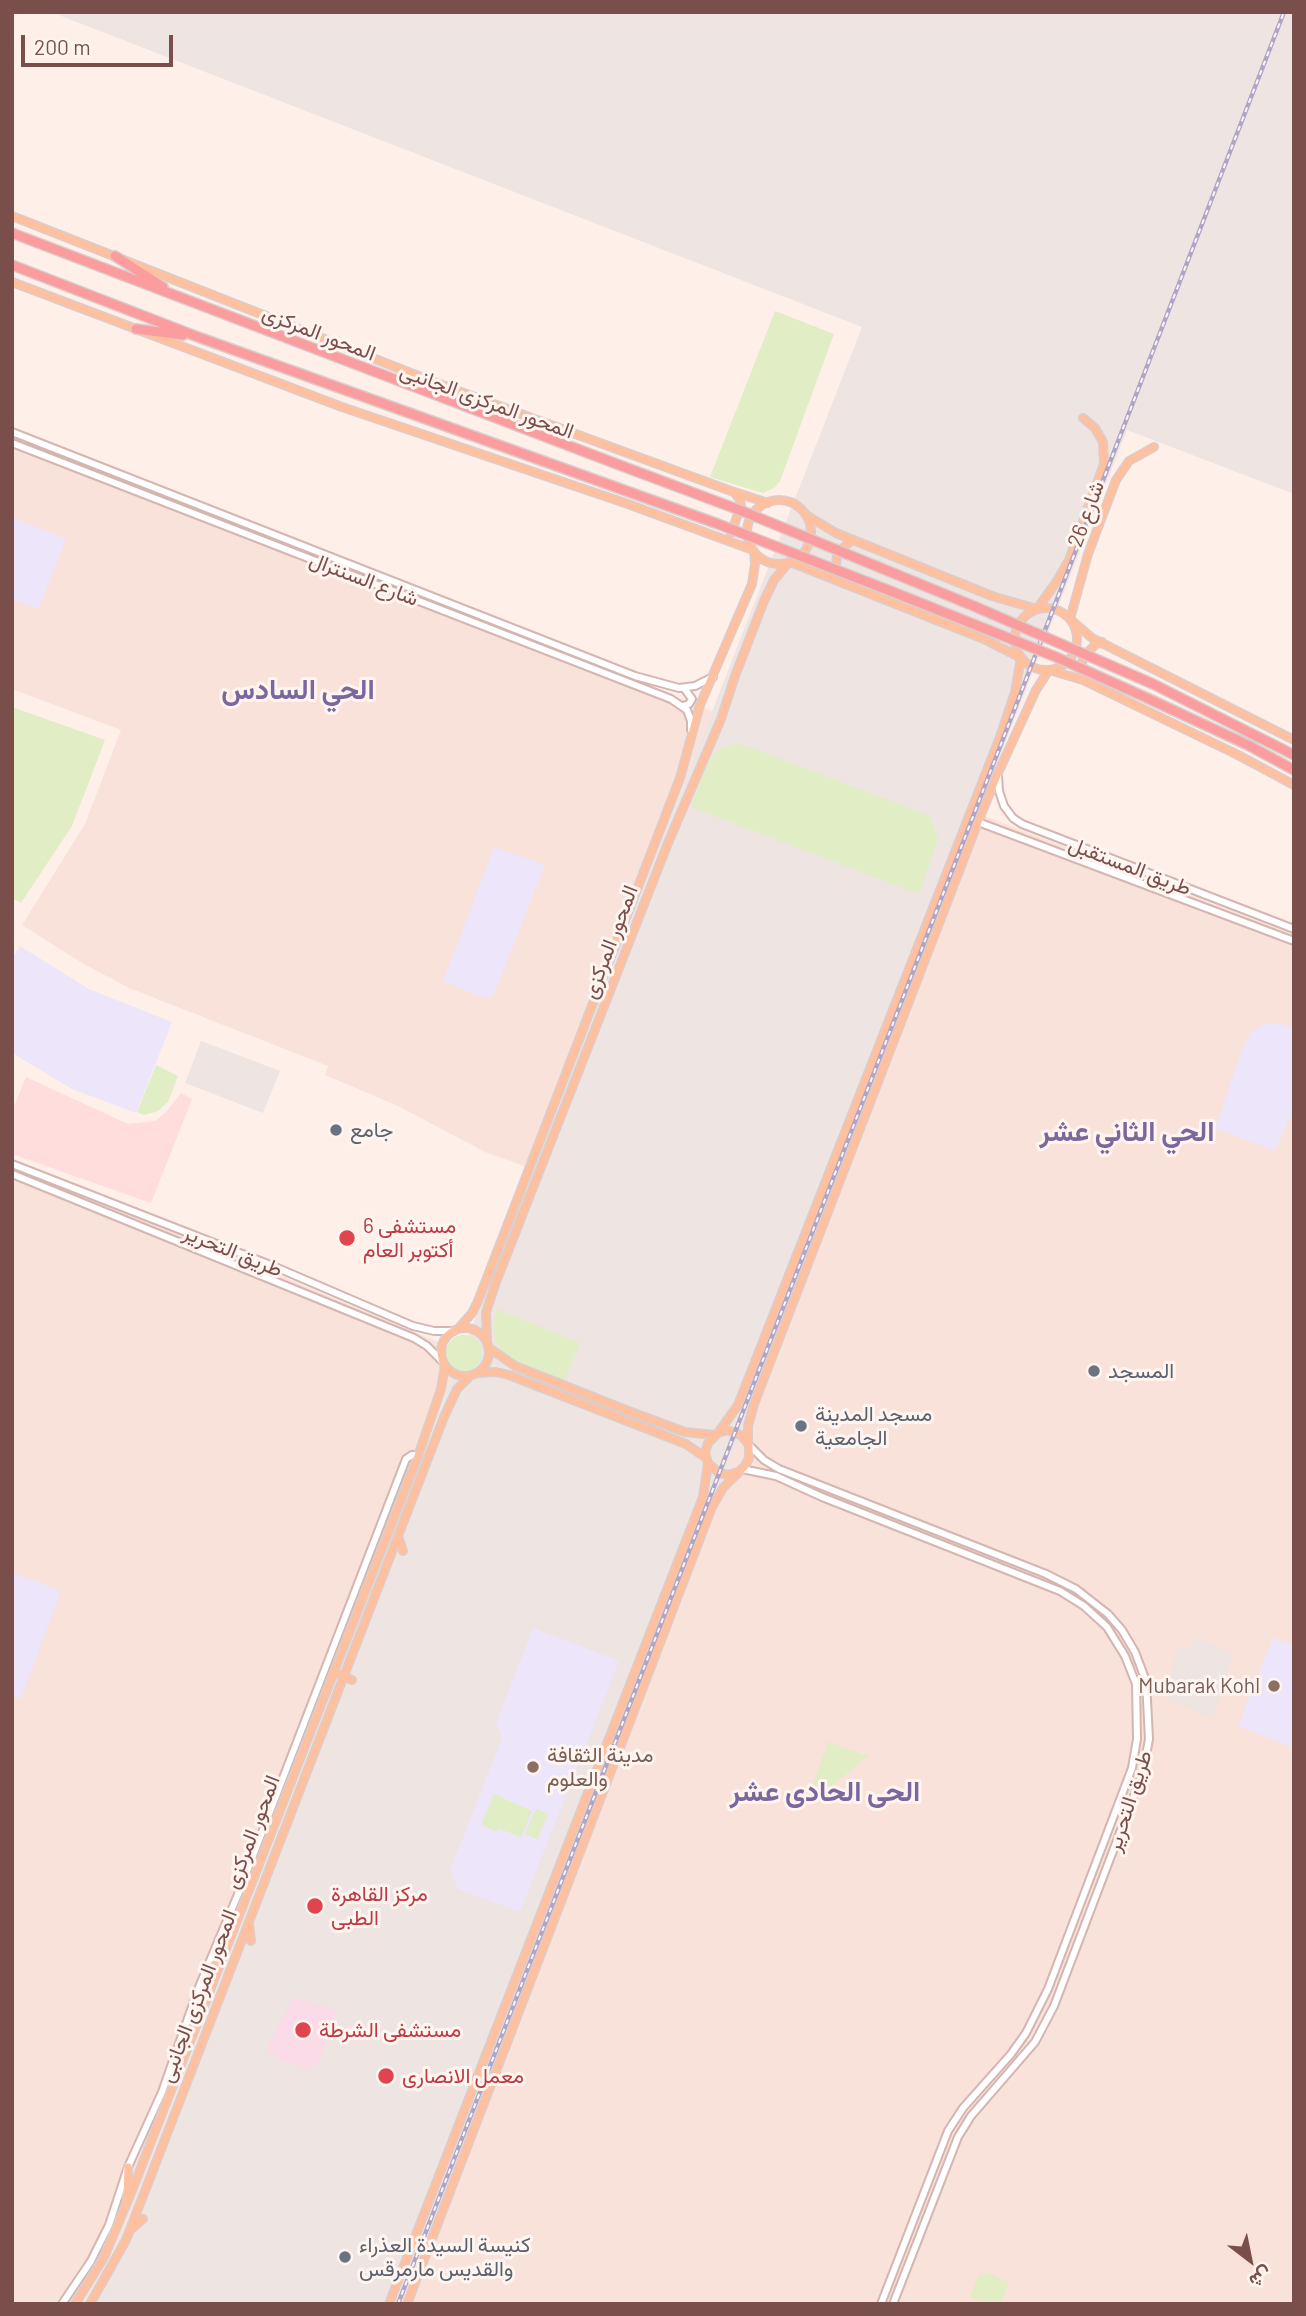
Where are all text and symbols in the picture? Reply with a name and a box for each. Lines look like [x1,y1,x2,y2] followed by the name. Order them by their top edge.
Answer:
[24,21,177,65] scale bar
[34,34,91,59] text: 200 m
[259,300,379,366] street label: المحور المركزى
[397,358,577,444] street label: المحور المركزى الجانبى
[1062,478,1110,550] street label: شارع 26
[306,547,422,611] street label: شارع السنترال
[221,673,375,707] district label: الحي السادس
[1065,831,1195,901] street label: طريق المستقبل
[577,882,643,1002] street label: المحور المركزى
[1040,1115,1214,1149] district label: الحي الثاني عشر
[350,1117,393,1143] place label: جامع
[328,1122,344,1138] marker: جامع
[363,1213,456,1263] place label: مستشفى 6 أكتوبر العام
[180,1220,286,1282] street label: طريق التحرير
[337,1228,357,1248] marker: مستشفى 6 أكتوبر العام
[1108,1358,1174,1384] place label: المسجد
[1086,1363,1102,1379] marker: المسجد
[815,1401,932,1451] place label: مسجد المدينة الجامعية
[793,1418,809,1434] marker: مسجد المدينة الجامعية
[1138,1673,1260,1699] place label: Mubarak Kohl
[1266,1678,1282,1694] marker: Mubarak Kohl
[547,1742,653,1792] place label: مدينة الثقافة والعلوم
[1101,1747,1157,1855] street label: طريق التحرير
[525,1759,541,1775] marker: مدينة الثقافة والعلوم
[219,1772,285,1892] street label: المحور المركزى
[730,1775,920,1809] district label: الحى الحادى عشر
[331,1881,428,1931] place label: مركز القاهرة الطبى
[305,1896,325,1916] marker: مركز القاهرة الطبى
[153,1906,243,2086] street label: المحور المركزى الجانبى
[319,2017,461,2043] place label: مستشفى الشرطة
[293,2020,313,2040] marker: مستشفى الشرطة
[402,2063,524,2089] place label: معمل الانصارى
[376,2066,396,2086] marker: معمل الانصارى
[1215,2225,1285,2295] north arrow
[359,2232,530,2282] place label: كنيسة السيدة العذراء والقديس مارمرقس
[337,2249,353,2265] marker: كنيسة السيدة العذراء والقديس مارمرقس
[1246,2262,1277,2294] text: ش

